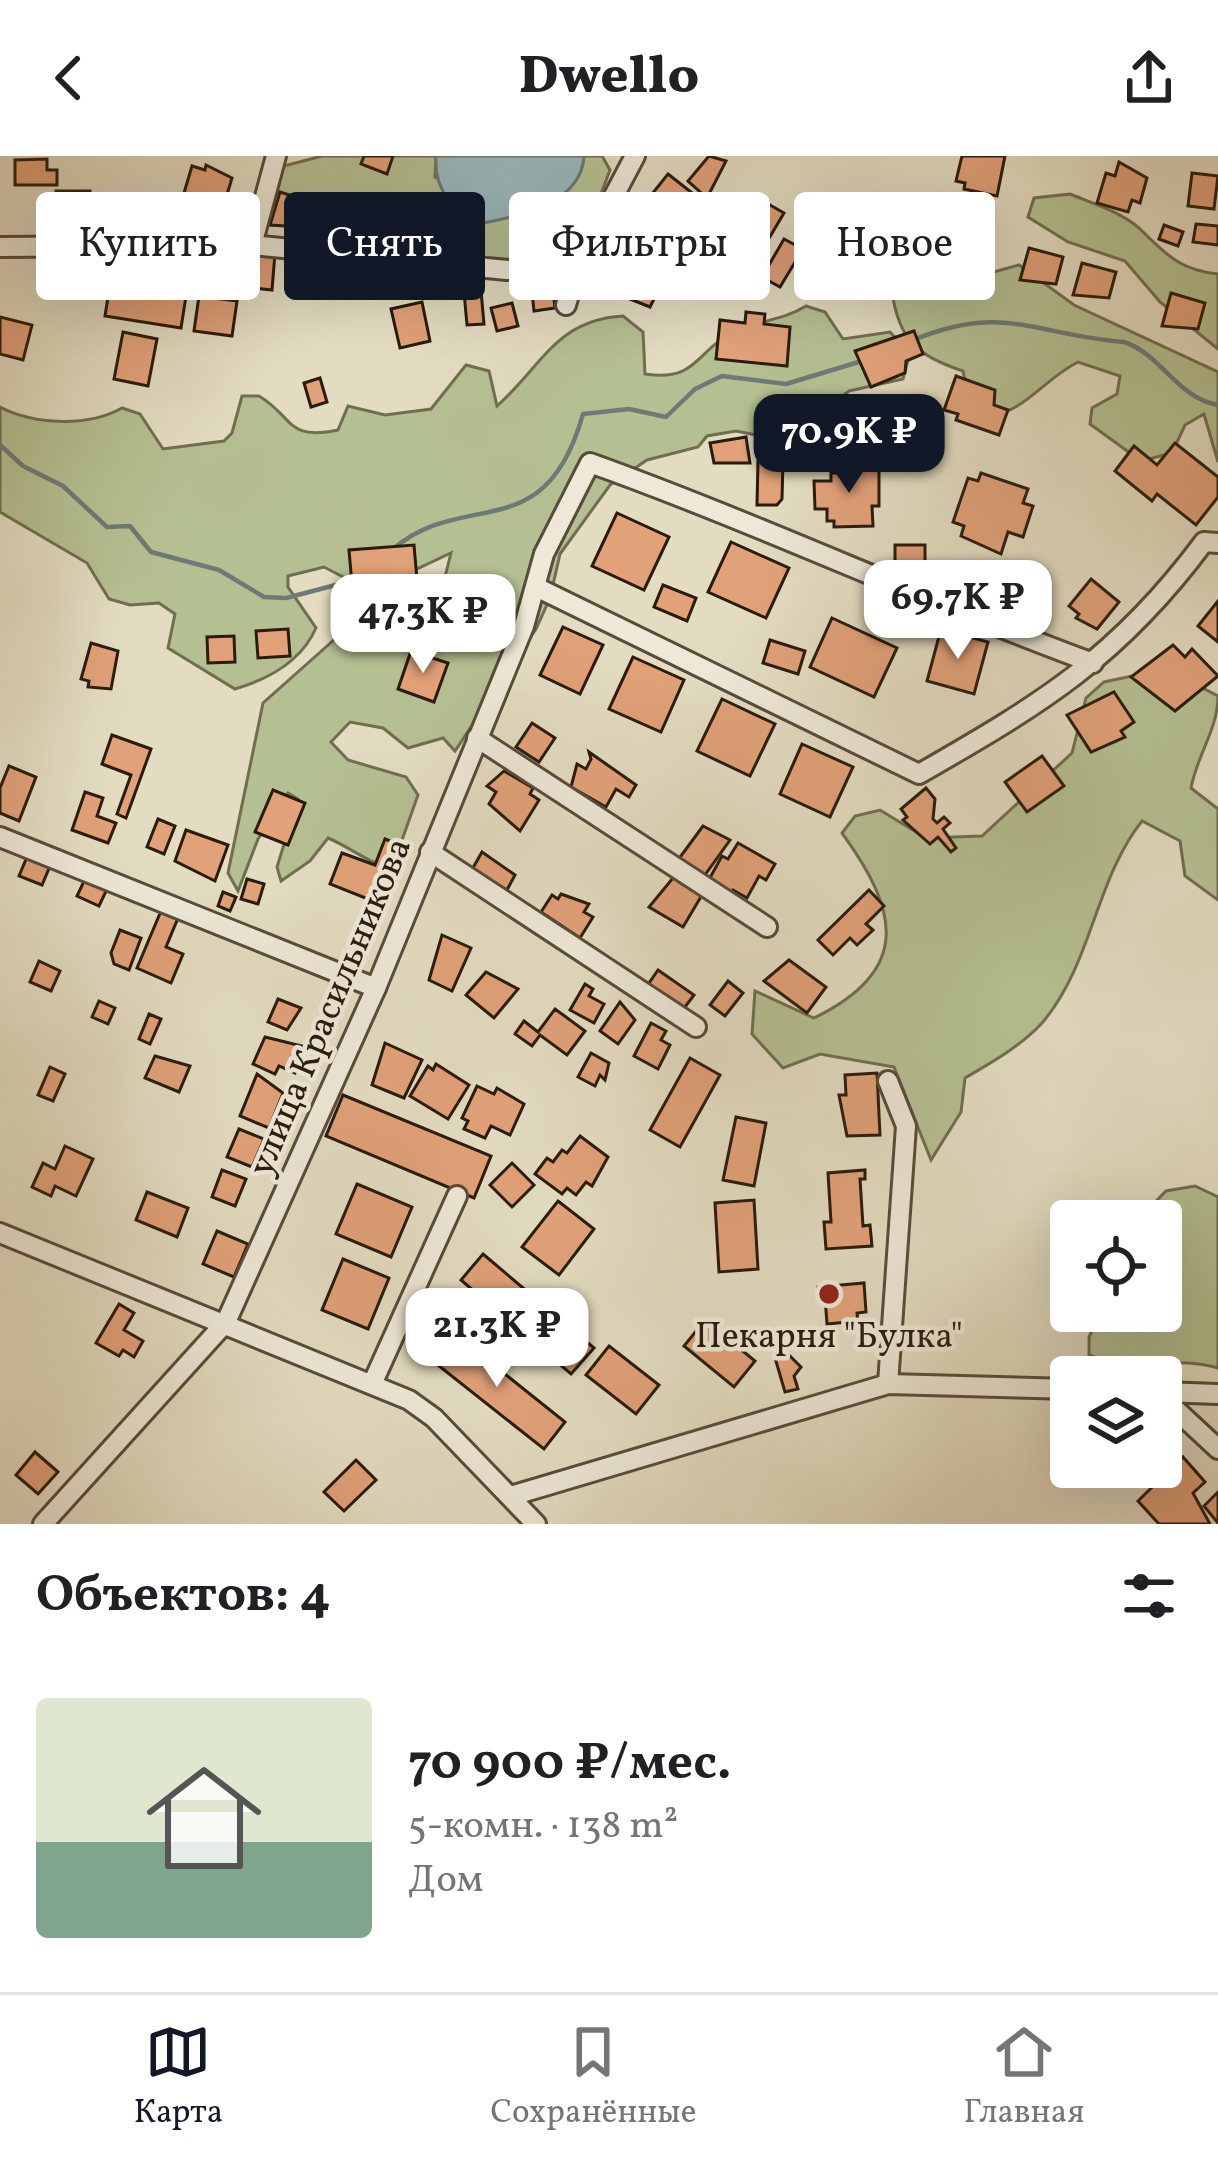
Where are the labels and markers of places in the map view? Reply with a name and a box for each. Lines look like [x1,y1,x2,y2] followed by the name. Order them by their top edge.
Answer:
[738,394,960,496] pin: 70.9K ₽
[847,560,1069,662] pin: 69.7K ₽
[312,574,534,676] pin: 47.3K ₽
[816,1281,842,1307] marker: Пекарня "Булка"
[386,1288,608,1390] pin: 21.3K ₽
[695,1313,963,1363] place label: Пекарня "Булка"

